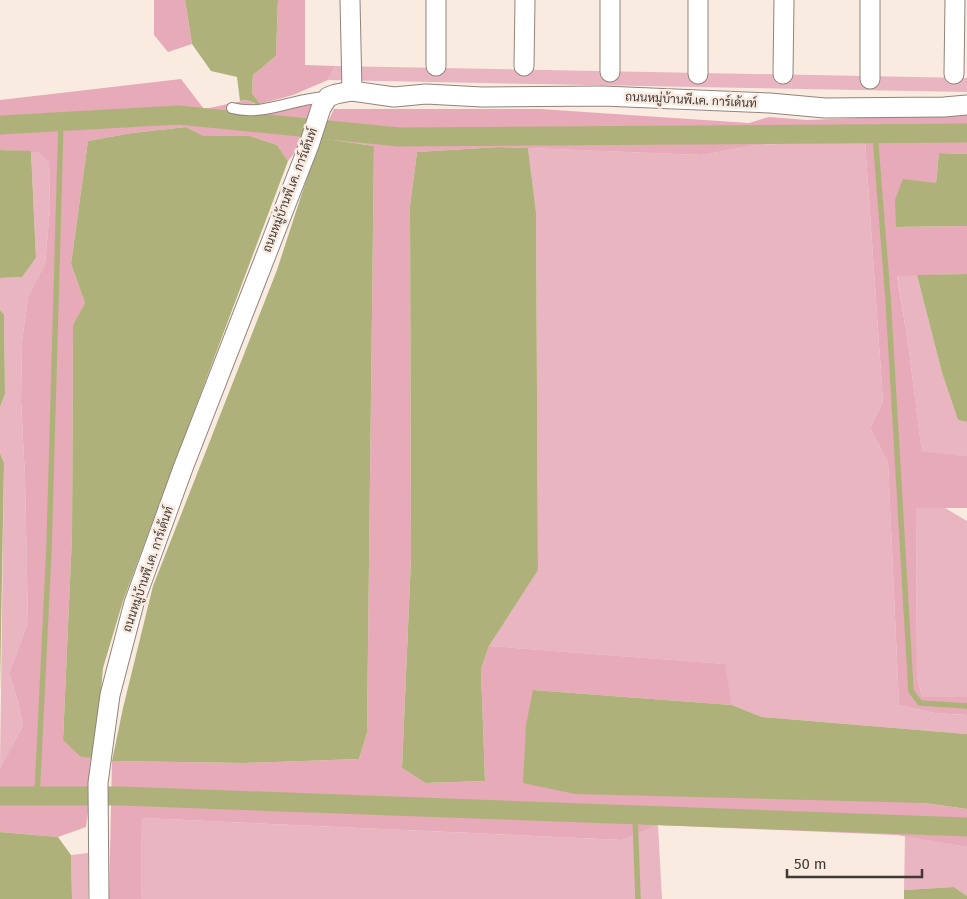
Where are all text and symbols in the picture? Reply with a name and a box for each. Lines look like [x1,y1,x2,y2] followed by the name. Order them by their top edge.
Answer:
[625,89,757,111] street label: ถนนหมู่บ้านพี.เค. การ์เด้นท์
[259,126,321,254] street label: ถนนหมู่บ้านพี.เค. การ์เด้นท์
[119,504,177,634] street label: ถนนหมู่บ้านพี.เค. การ์เด้นท์
[787,846,922,878] scale bar
[794,855,827,873] text: 50 m

